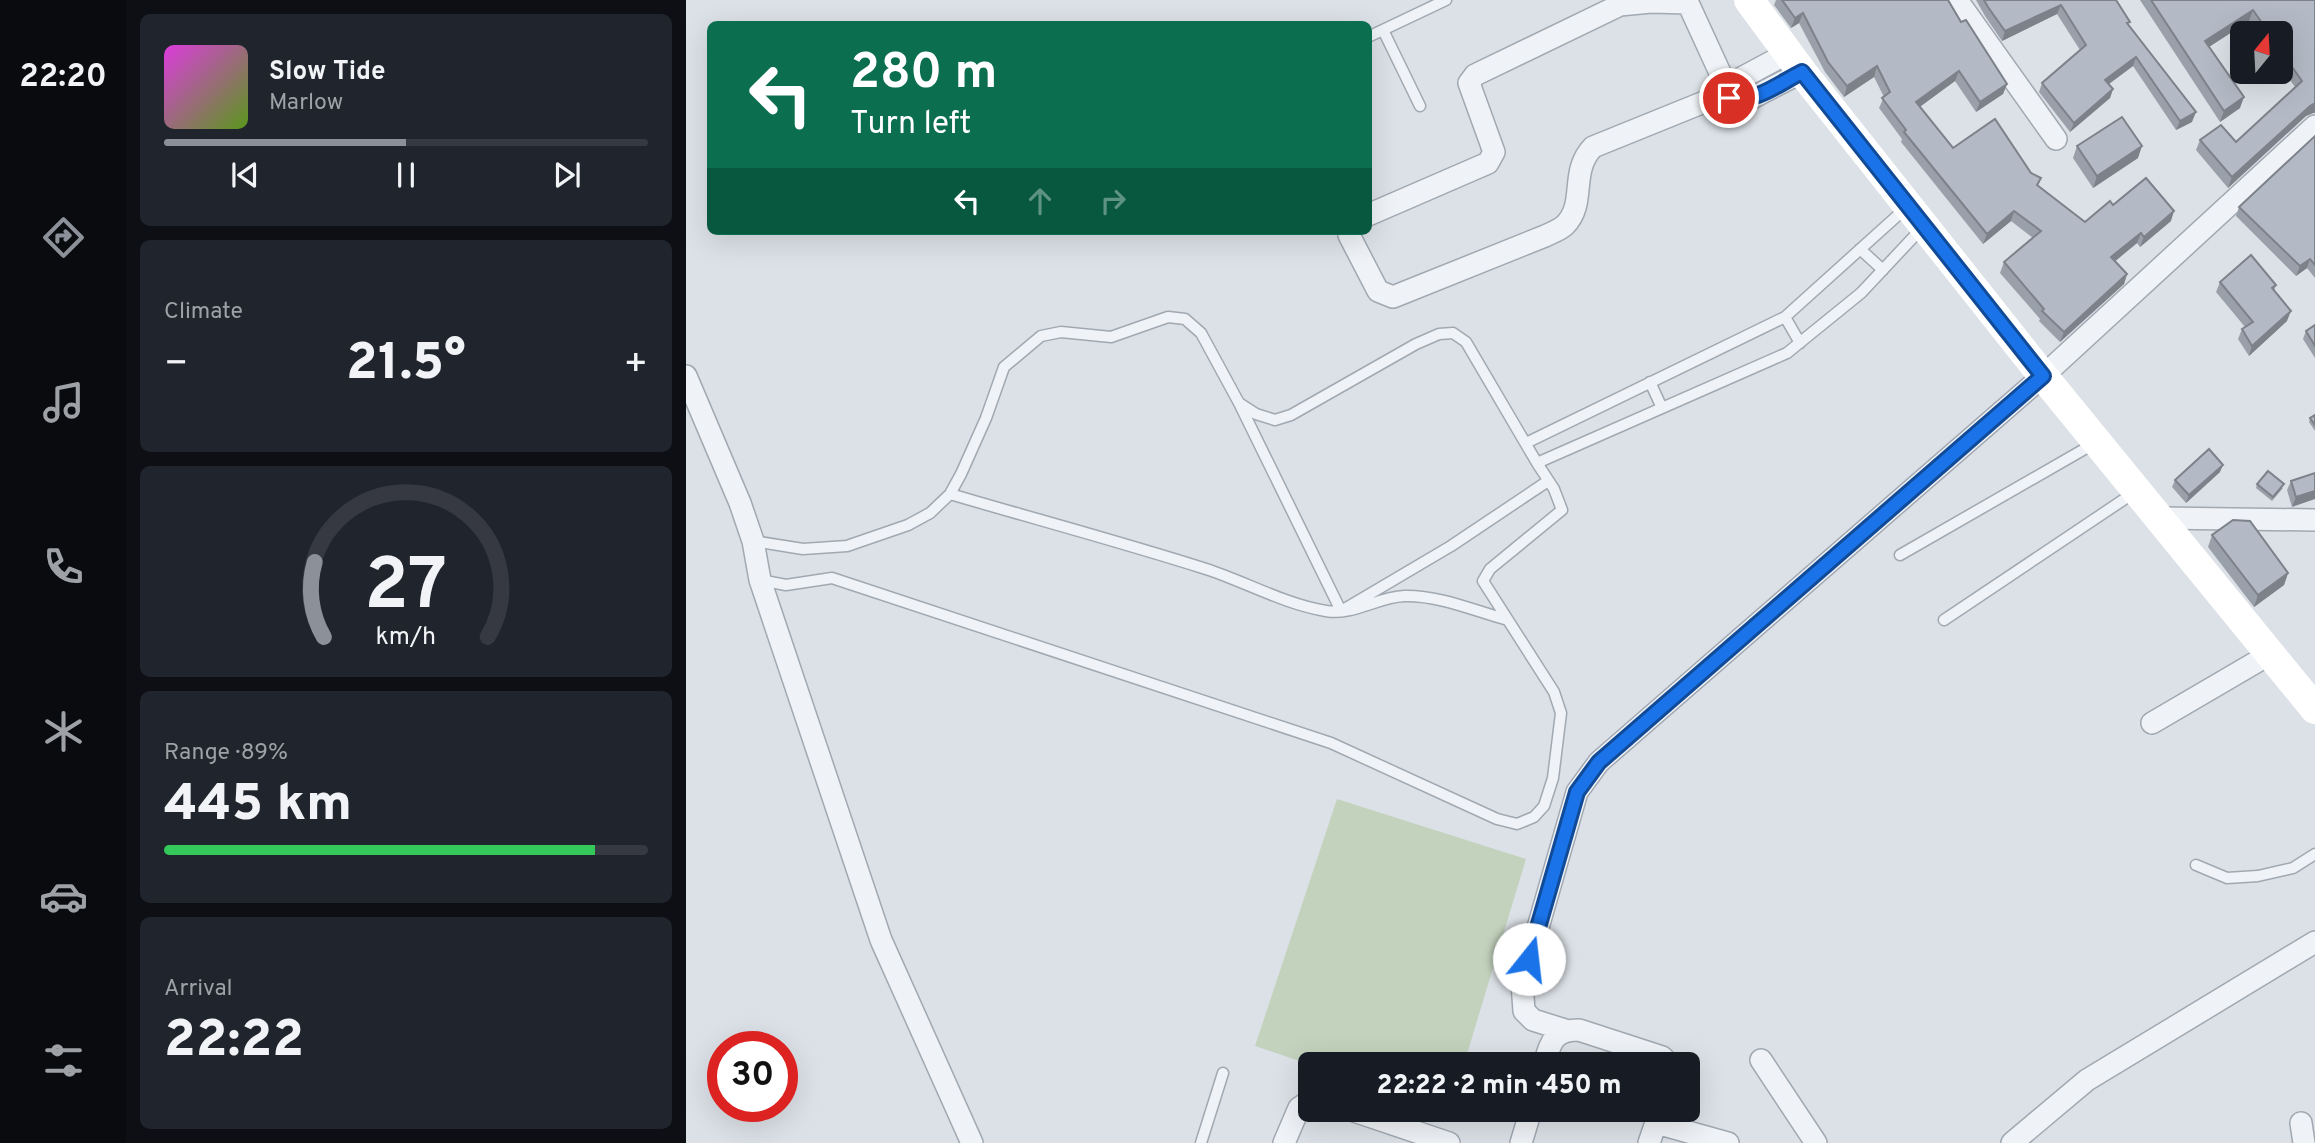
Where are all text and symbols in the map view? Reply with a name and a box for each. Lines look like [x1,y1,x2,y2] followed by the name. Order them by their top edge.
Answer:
[2230,21,2292,84] north arrow
[2230,21,2293,84] map controls
[850,44,997,106] text: 280 m
[735,49,826,140] icon: left
[269,56,386,89] text: Slow Tide
[19,58,107,98] text: 22:20
[1699,68,1759,128] pin
[1710,79,1748,117] icon: arrive
[269,89,343,118] text: Marlow
[850,105,971,145] text: Turn left
[226,156,264,194] icon: previous
[387,156,425,194] icon: pause
[548,156,586,194] icon: next
[948,182,986,220] icon: left
[1021,182,1059,220] icon: ahead
[1094,182,1132,220] icon: right
[39,213,88,262] icon: directions
[164,298,243,327] text: Climate
[346,332,466,398] text: 21.5°
[164,341,189,390] text: −
[623,341,648,390] text: +
[39,378,88,427] icon: music
[39,542,88,591] icon: phone
[365,544,447,636] text: 27
[376,622,436,654] text: km/h
[39,707,88,756] icon: climate
[164,739,288,768] text: Range · 89%
[164,773,352,839] text: 445 km
[39,872,88,921] icon: car
[1492,922,1566,996] position arrow
[164,975,233,1004] text: Arrival
[164,1009,304,1075] text: 22:22
[707,1031,798,1122] speed limit sign: 30
[39,1036,88,1085] icon: filters
[1377,1070,1621,1103] text: 22:22 · 2 min · 450 m

